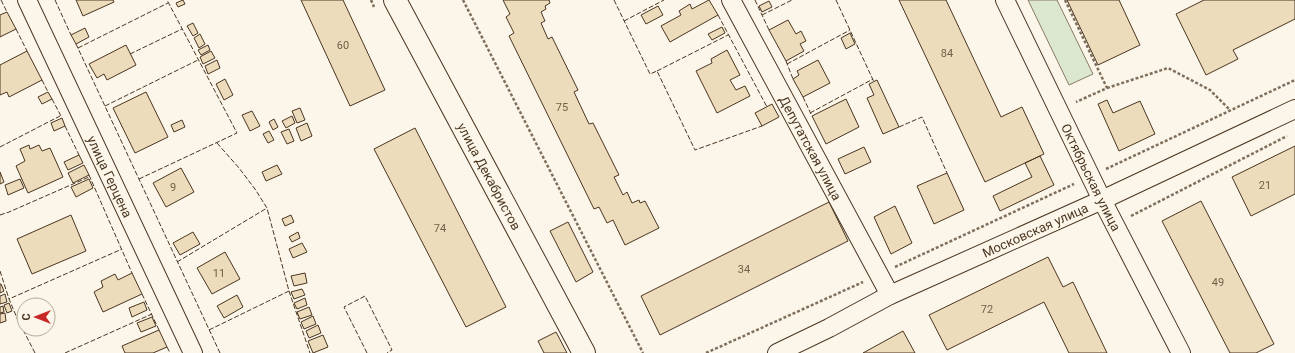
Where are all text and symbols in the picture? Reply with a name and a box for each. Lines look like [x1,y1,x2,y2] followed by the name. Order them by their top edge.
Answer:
[337,39,349,52] house number: 60
[941,47,953,60] house number: 84
[776,93,844,203] street label: Депутатская улица
[556,101,568,114] house number: 75
[454,120,524,233] street label: улица Декабристов
[1058,121,1124,234] street label: Октябрьская улица
[84,133,135,220] street label: улица Герцена
[1259,179,1271,192] house number: 21
[170,181,176,194] house number: 9
[980,200,1091,261] street label: Московская улица
[434,222,446,235] house number: 74
[738,263,750,276] house number: 34
[213,267,225,280] house number: 11
[1212,276,1224,289] house number: 49
[16,297,56,337] north arrow
[981,303,993,316] house number: 72
[20,313,33,321] text: С

